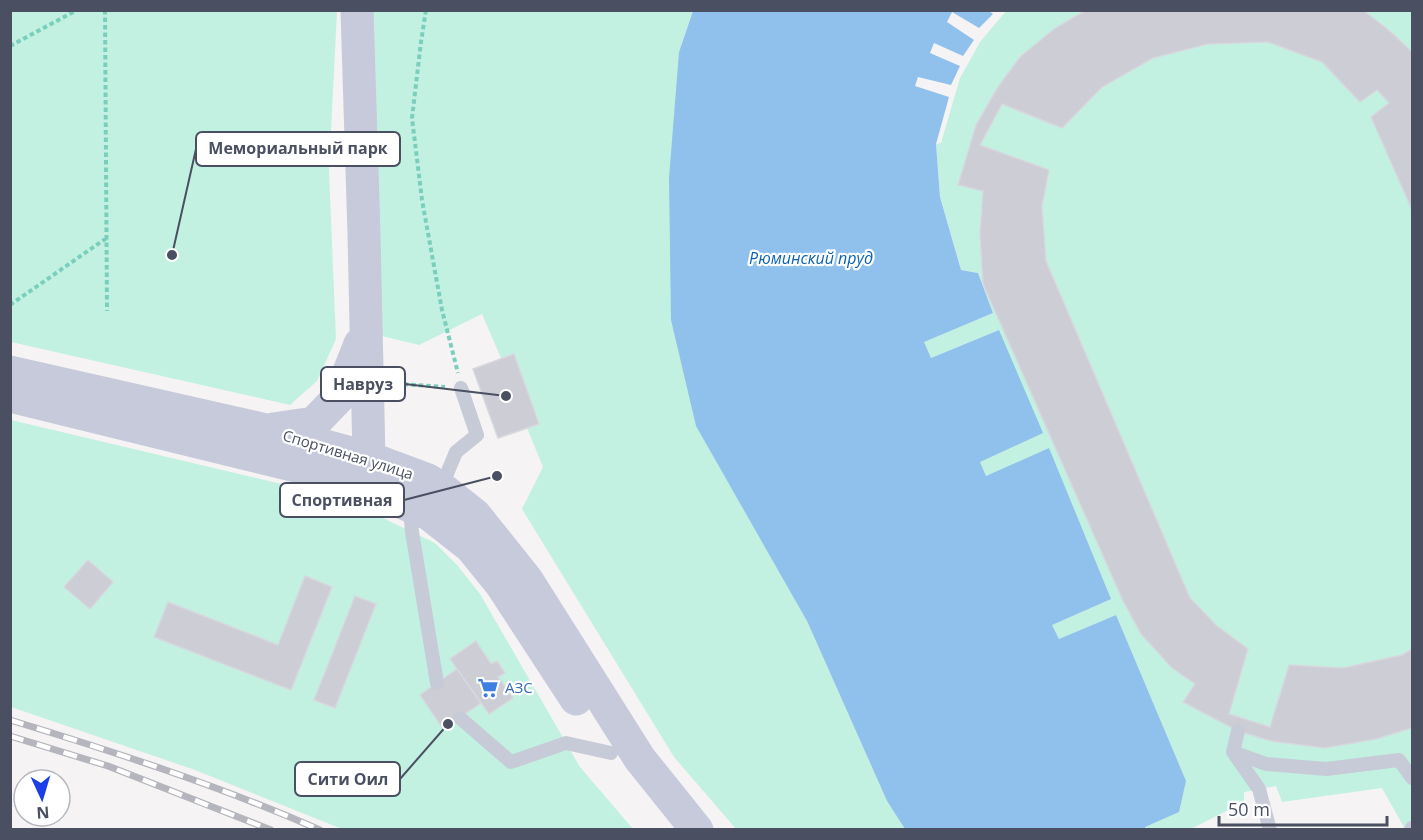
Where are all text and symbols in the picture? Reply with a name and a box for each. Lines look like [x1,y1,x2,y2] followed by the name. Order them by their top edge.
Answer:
[196,132,400,166] callout: Мемориальный парк
[208,137,388,159] text: Мемориальный парк
[749,247,873,269] water label: Рюминский пруд
[321,367,405,401] callout: Навруз
[333,373,393,395] text: Навруз
[281,425,416,483] street label: Спортивная улица
[280,483,404,517] callout: Спортивная
[292,489,392,511] text: Спортивная
[476,676,500,700] supermarket icon: АЗС
[505,677,533,697] place label: АЗС
[295,762,400,796] callout: Сити Оил
[12,768,72,828] north arrow
[308,768,388,790] text: Сити Оил
[1219,789,1387,827] scale bar
[1228,797,1270,821] text: 50 m
[36,802,50,824] text: N

